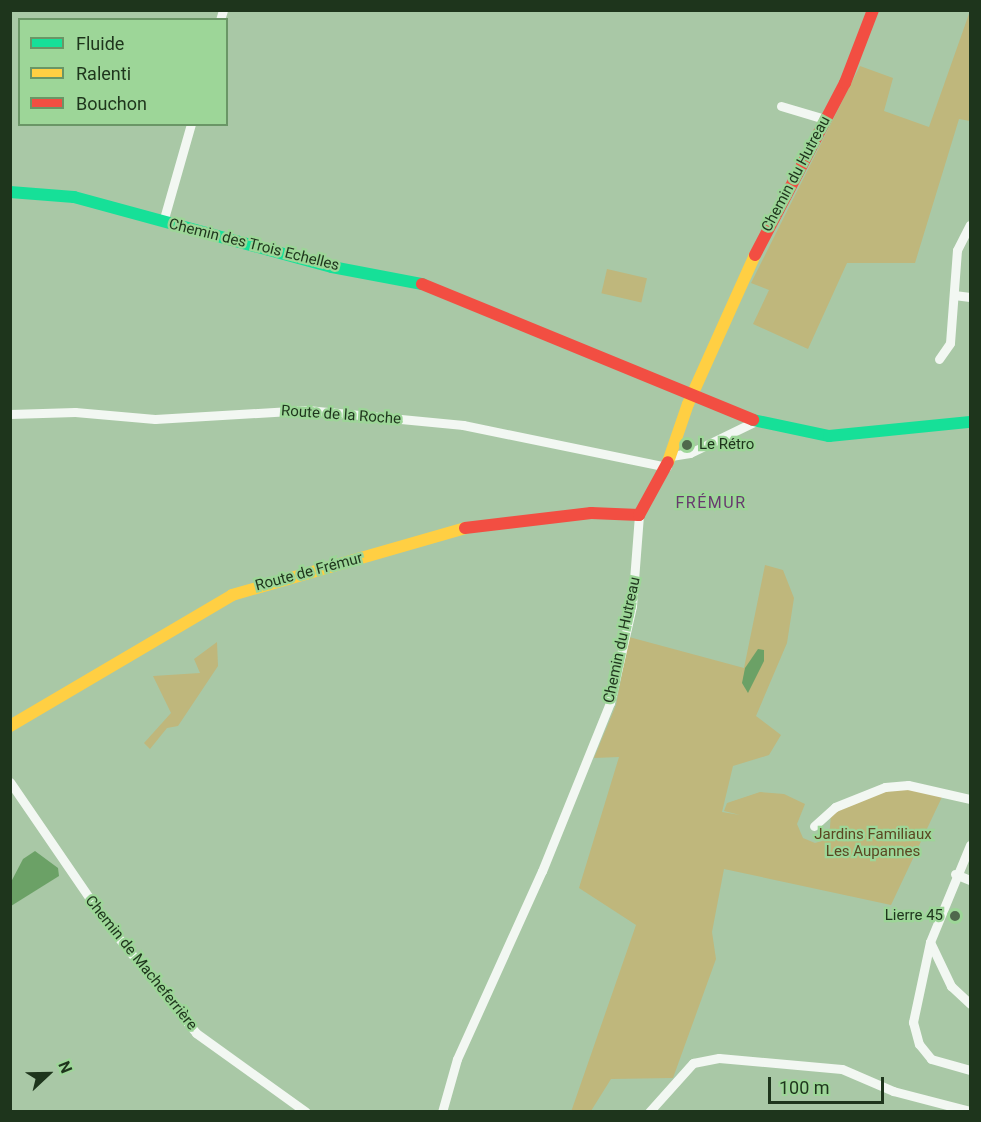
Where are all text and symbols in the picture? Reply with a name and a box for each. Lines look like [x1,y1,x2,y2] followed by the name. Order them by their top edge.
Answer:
[18,18,228,126] legend
[76,33,124,54] text: Fluide
[76,63,131,84] text: Ralenti
[76,93,147,114] text: Bouchon
[758,113,834,235] street label: Chemin du Hutreau
[167,215,341,275] street label: Chemin des Trois Echelles
[280,402,402,428] street label: Route de la Roche
[699,436,754,454] place label: Le Rétro
[680,438,694,452] marker: Le Rétro
[676,493,746,513] district label: FRÉMUR
[253,549,365,595] street label: Route de Frémur
[600,575,644,705] street label: Chemin du Hutreau
[814,825,932,860] park label: Jardins Familiaux Les Aupannes
[81,892,201,1034] street label: Chemin de Macheferrière
[885,907,943,925] place label: Lierre 45
[948,909,962,923] marker: Lierre 45
[18,1044,78,1104] north arrow
[54,1058,76,1076] text: N
[771,1065,886,1103] scale bar
[779,1077,830,1098] text: 100 m

